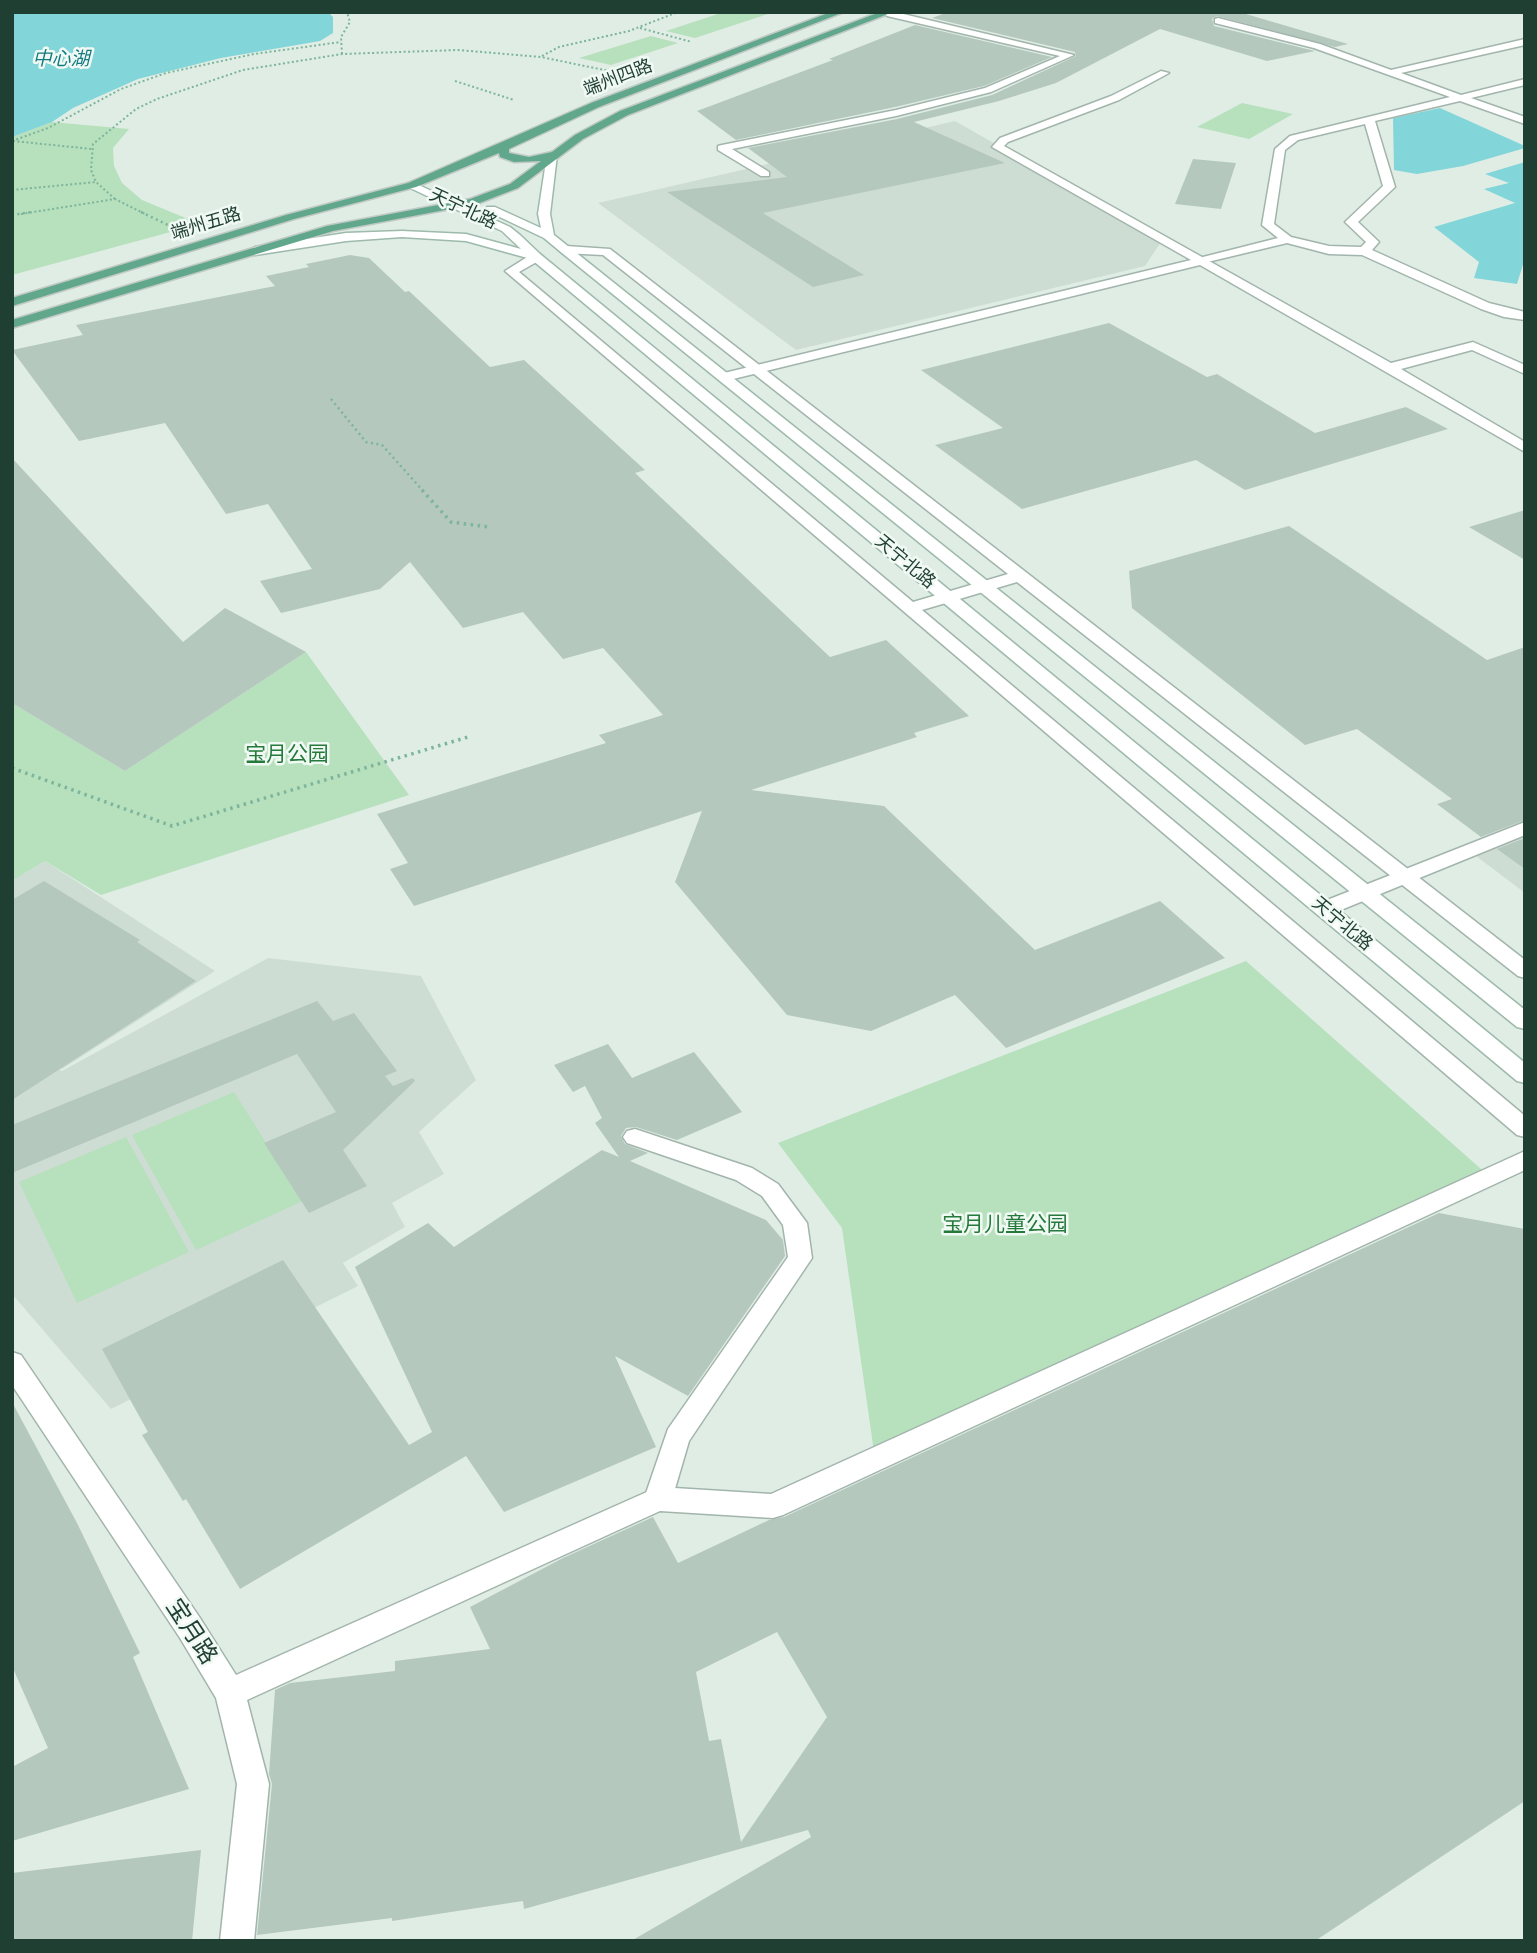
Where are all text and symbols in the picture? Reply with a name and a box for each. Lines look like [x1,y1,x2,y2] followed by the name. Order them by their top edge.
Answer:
[33,49,89,71] water label: 中心湖
[581,55,655,101] street label: 端州四路
[426,184,500,234] street label: 天宁北路
[168,203,244,245] street label: 端州五路
[870,531,940,593] street label: 天宁北路
[245,742,329,768] park label: 宝月公园
[1307,893,1377,955] street label: 天宁北路
[942,1212,1068,1238] park label: 宝月儿童公园
[159,1594,223,1670] street label: 宝月路

